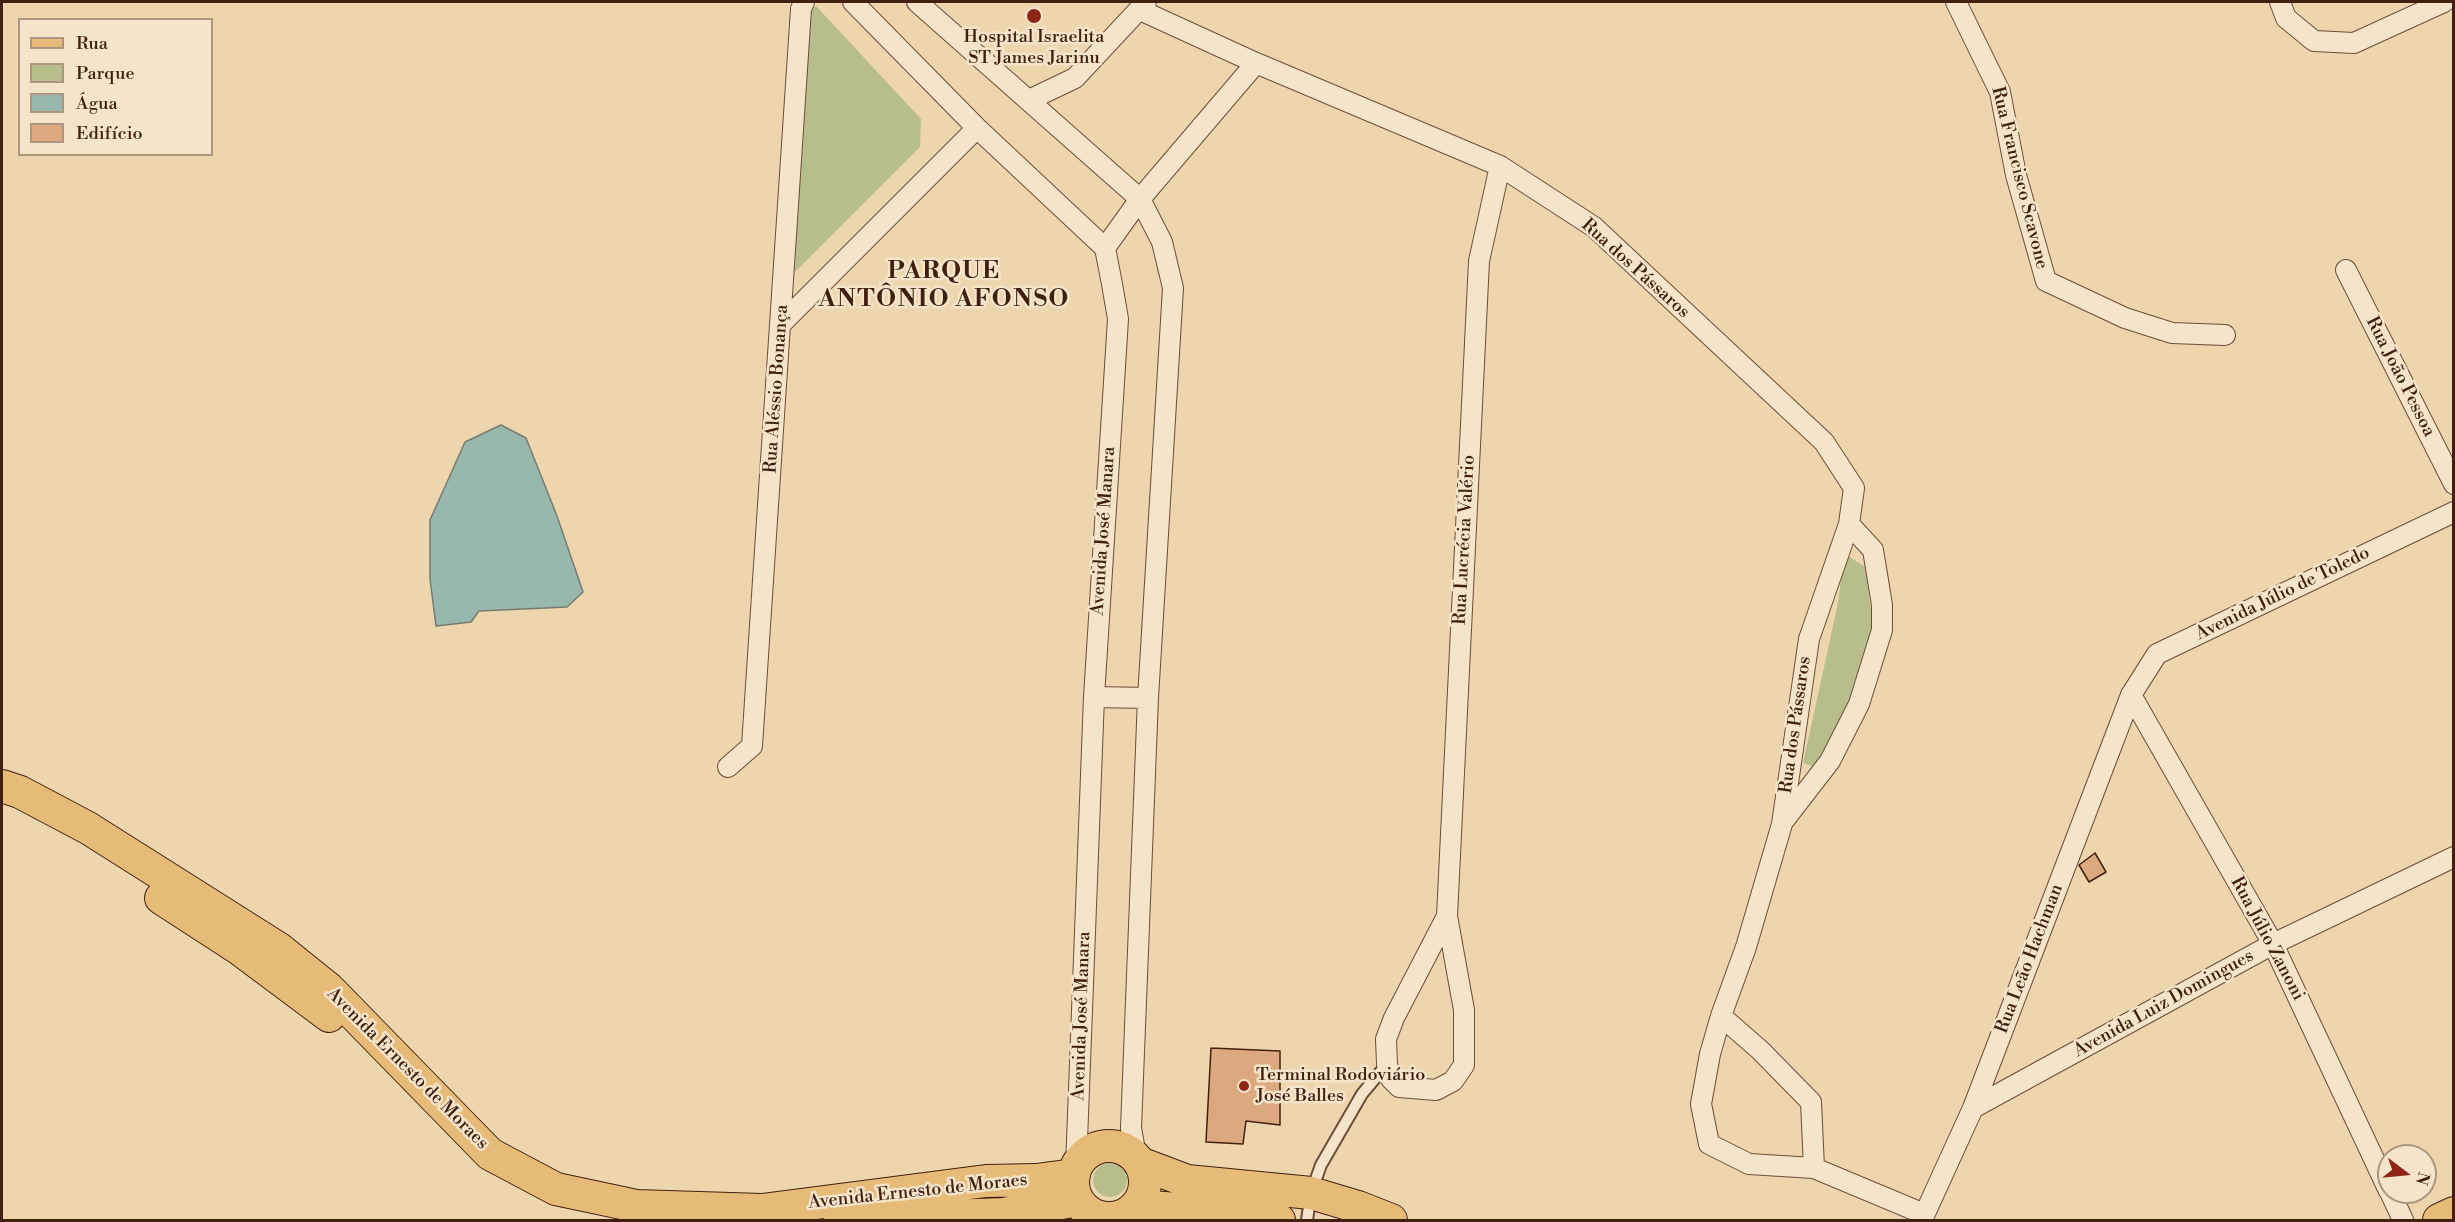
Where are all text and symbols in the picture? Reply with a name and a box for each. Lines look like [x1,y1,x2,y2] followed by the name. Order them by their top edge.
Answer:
[1025,7,1043,25] marker: Hospital Israelita ST James Jarinu
[18,18,213,156] legend
[964,27,1104,70] place label: Hospital Israelita ST James Jarinu
[76,32,108,55] text: Rua
[76,62,135,85] text: Parque
[1986,84,2052,272] street label: Rua Francisco Scavone
[76,92,118,115] text: Água
[76,122,143,145] text: Edifício
[1576,215,1694,323] street label: Rua dos Pássaros
[818,258,1070,314] district label: PARQUE ANTÔNIO AFONSO
[760,304,794,474] street label: Rua Aléssio Bonança
[2361,314,2439,440] street label: Rua João Pessoa
[1087,446,1121,616] street label: Avenida José Manara
[1450,454,1480,626] street label: Rua Lucrécia Valério
[2192,542,2374,646] street label: Avenida Júlio de Toledo
[1776,655,1816,795] street label: Rua dos Pássaros
[2225,873,2309,1005] street label: Rua Júlio Zanoni
[1992,881,2068,1037] street label: Rua Leão Hachman
[1068,931,1096,1101] street label: Avenida José Manara
[2070,945,2258,1063] street label: Avenida Luiz Domingues
[322,984,492,1154] street label: Avenida Ernesto de Moraes
[1256,1065,1425,1108] place label: Terminal Rodoviário José Balles
[1237,1079,1251,1093] marker: Terminal Rodoviário José Balles
[2377,1144,2437,1204] north arrow
[807,1170,1029,1214] street label: Avenida Ernesto de Moraes
[2411,1170,2434,1187] text: N

